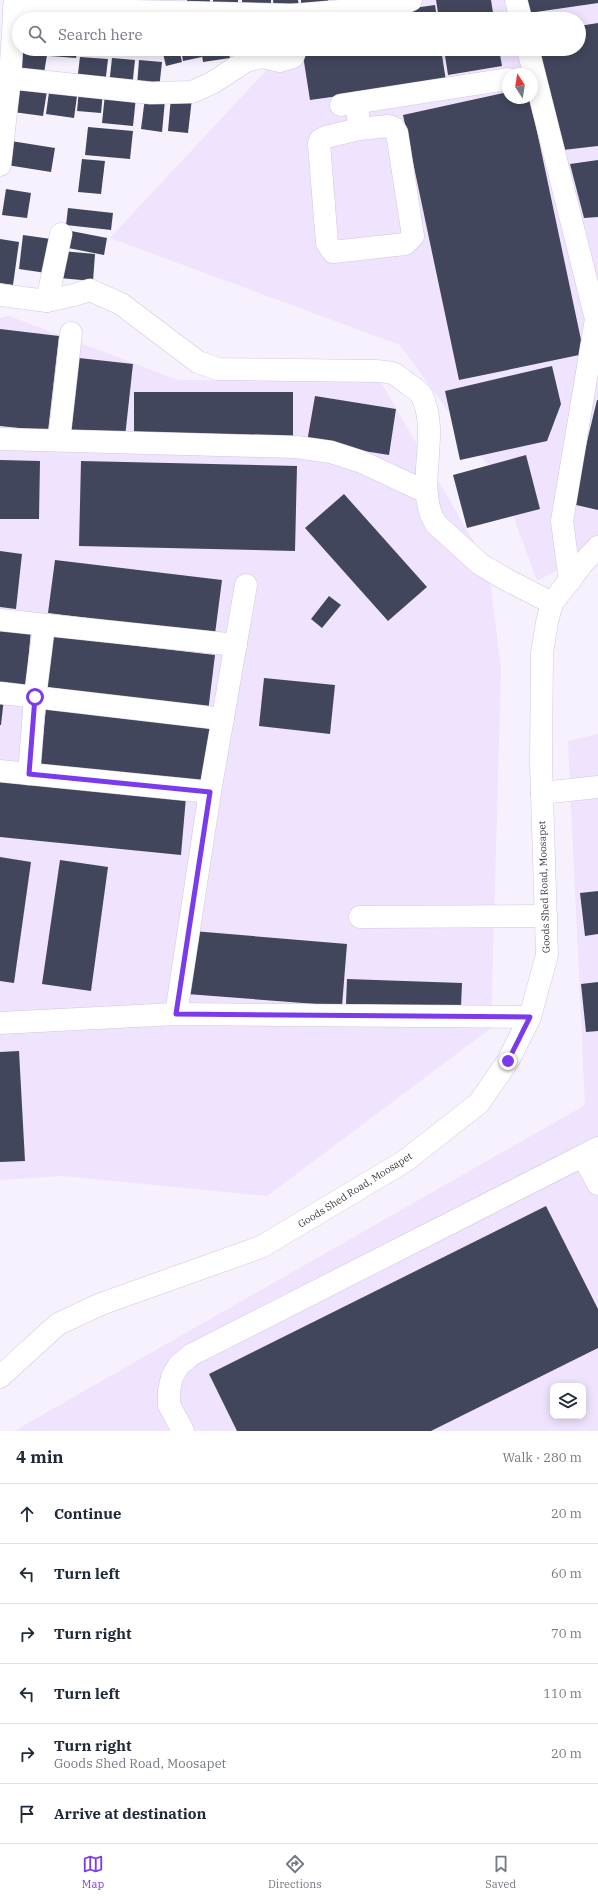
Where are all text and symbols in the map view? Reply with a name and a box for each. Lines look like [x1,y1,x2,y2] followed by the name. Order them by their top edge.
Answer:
[12,12,586,56] search box
[26,23,48,45] icon: search
[58,25,143,44] text: Search here
[502,68,538,104] north arrow
[26,688,44,706] route start
[535,820,553,953] street label: Goods Shed Road, Moosapet
[499,1052,517,1070] route end
[295,1149,415,1231] street label: Goods Shed Road, Moosapet
[550,1383,586,1419] map controls
[550,1383,586,1419] button: layers
[16,1446,64,1468] text: 4 min
[503,1449,582,1466] text: Walk · 280 m
[16,1503,38,1525] icon: ahead
[54,1504,121,1523] text: Continue
[551,1505,582,1522] text: 20 m
[16,1563,38,1585] icon: left
[54,1564,120,1583] text: Turn left
[551,1565,582,1582] text: 60 m
[16,1623,38,1645] icon: right
[54,1624,132,1643] text: Turn right
[551,1625,582,1642] text: 70 m
[16,1683,38,1705] icon: left
[54,1684,120,1703] text: Turn left
[543,1685,582,1702] text: 110 m
[54,1736,132,1755] text: Turn right
[16,1743,38,1765] icon: right
[551,1745,582,1762] text: 20 m
[54,1755,226,1772] text: Goods Shed Road, Moosapet
[16,1803,38,1825] icon: arrive
[54,1804,206,1823] text: Arrive at destination
[82,1853,104,1891] tab: Map
[268,1853,322,1891] tab: Directions
[485,1853,516,1891] tab: Saved

